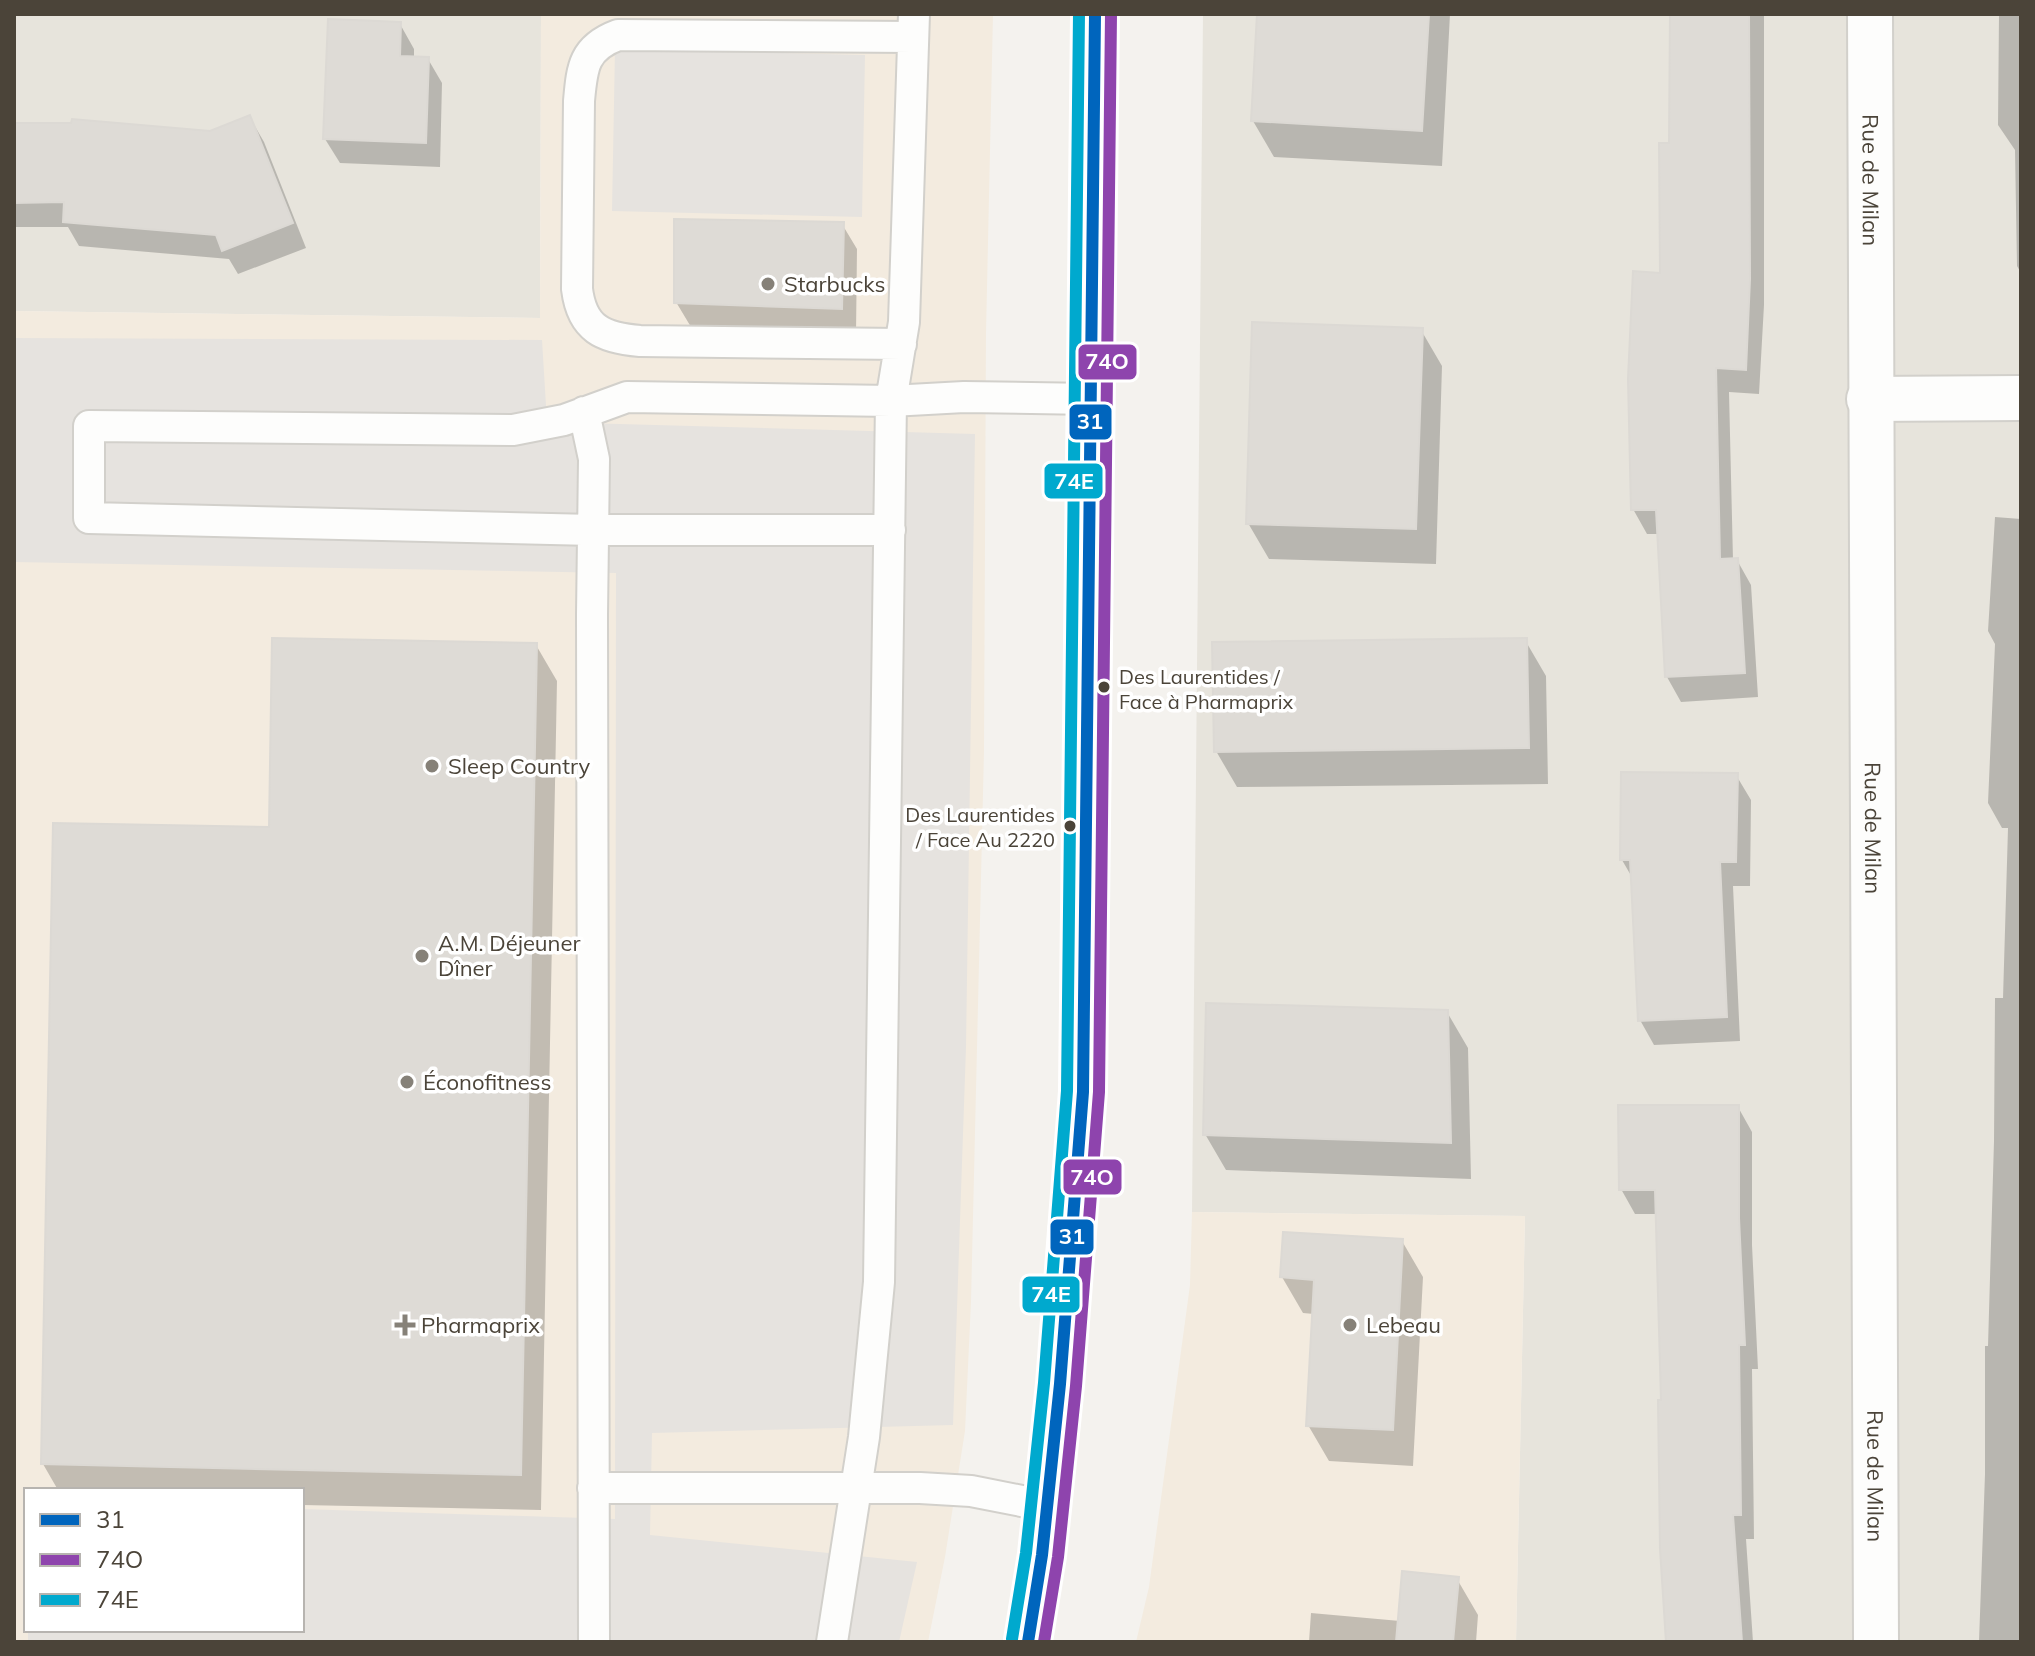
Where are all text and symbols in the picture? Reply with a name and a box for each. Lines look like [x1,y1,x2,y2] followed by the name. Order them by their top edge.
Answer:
[1856,114,1885,246] street label: Rue de Milan
[784,270,885,298] place label: Starbucks
[759,275,777,293] marker: Starbucks
[1077,343,1138,381] line badge: 74O
[1085,347,1129,375] text: 74O
[1068,403,1113,441] line badge: 31
[1077,407,1103,435] text: 31
[1043,462,1104,500] line badge: 74E
[1054,467,1094,495] text: 74E
[1119,664,1293,714] place label: Des Laurentides / Face à Pharmaprix
[1096,679,1112,695] marker: Des Laurentides / Face à Pharmaprix
[448,752,591,780] place label: Sleep Country
[423,757,441,775] marker: Sleep Country
[1859,762,1887,894] street label: Rue de Milan
[905,802,1055,852] place label: Des Laurentides / Face Au 2220
[1062,818,1078,834] marker: Des Laurentides / Face Au 2220
[438,929,580,982] place label: A.M. Déjeuner Dîner
[413,947,431,965] marker: A.M. Déjeuner Dîner
[423,1068,551,1096] place label: Éconofitness
[398,1073,416,1091] marker: Éconofitness
[1062,1158,1123,1196] line badge: 74O
[1070,1163,1114,1191] text: 74O
[1049,1218,1095,1256] line badge: 31
[1059,1222,1085,1250] text: 31
[1021,1275,1081,1314] line badge: 74E
[1031,1280,1071,1308] text: 74E
[421,1311,540,1339] place label: Pharmaprix
[1366,1311,1441,1339] place label: Lebeau
[396,1316,414,1334] marker: Pharmaprix
[1341,1316,1359,1334] marker: Lebeau
[1861,1410,1890,1542] street label: Rue de Milan
[24,1488,304,1632] legend
[96,1504,125,1534] text: 31
[96,1544,143,1574] text: 74O
[96,1584,139,1614] text: 74E

